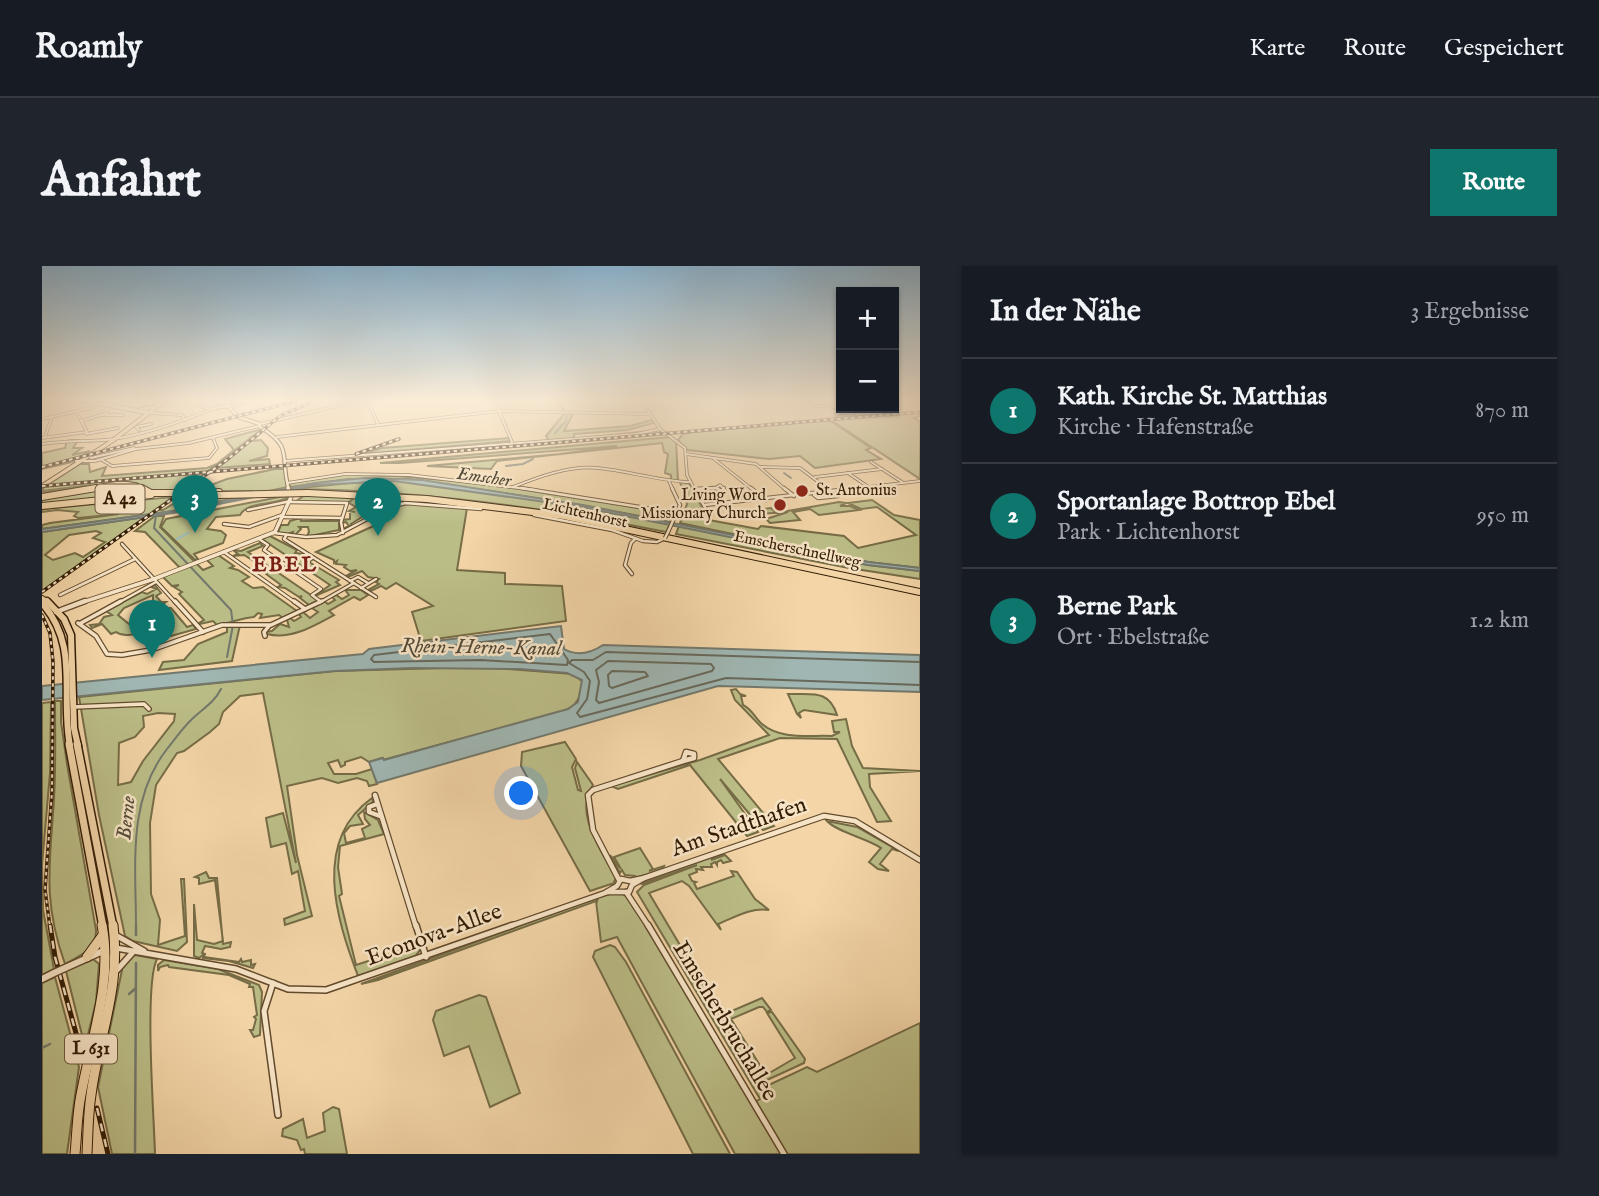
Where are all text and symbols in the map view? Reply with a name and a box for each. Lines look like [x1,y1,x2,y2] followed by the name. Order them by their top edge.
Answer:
[35,27,142,69] text: Roamly
[1250,33,1305,64] text: Karte
[1343,33,1406,64] text: Route
[1444,33,1564,64] text: Gespeichert
[1430,149,1557,216] button: Route
[42,151,201,213] text: Anfahrt
[836,287,899,413] map controls
[836,287,899,350] button: +
[990,293,1141,331] text: In der Nähe
[1411,297,1529,326] text: 3 Ergebnisse
[836,350,899,413] button: −
[1057,380,1327,413] text: Kath. Kirche St. Matthias
[1009,396,1017,425] text: 1
[1475,396,1529,425] text: 870 m
[1057,413,1254,442] text: Kirche · Hafenstraße
[454,463,514,493] water label: Emscher
[172,475,218,533] pin: 3
[355,478,401,536] pin: 2
[816,481,897,501] place label: St. Antonius
[794,483,810,499] marker: St. Antonius
[96,484,144,513] road number: A 42
[1057,485,1335,518] text: Sportanlage Bottrop Ebel
[641,486,766,524] place label: Living Word Missionary Church
[541,495,630,534] street label: Lichtenhorst
[772,497,788,513] marker: Living Word Missionary Church
[1008,501,1018,530] text: 2
[1477,501,1529,530] text: 950 m
[1057,518,1240,547] text: Park · Lichtenhorst
[732,527,863,573] street label: Emscherschnellweg
[252,552,318,579] district label: EBEL
[1057,590,1177,623] text: Berne Park
[129,600,175,658] pin: 1
[1009,606,1017,635] text: 3
[1470,606,1529,635] text: 1.2 km
[1057,623,1209,652] text: Ort · Ebelstraße
[401,633,563,663] water label: Rhein-Herne-Kanal
[504,776,538,810] your location
[666,790,811,864] street label: Am Stadthafen
[111,795,143,841] water label: Berne
[362,897,506,973] street label: Econova-Allee
[666,936,784,1106] street label: Emscherbruchallee
[65,1034,117,1064] road number: L 631

